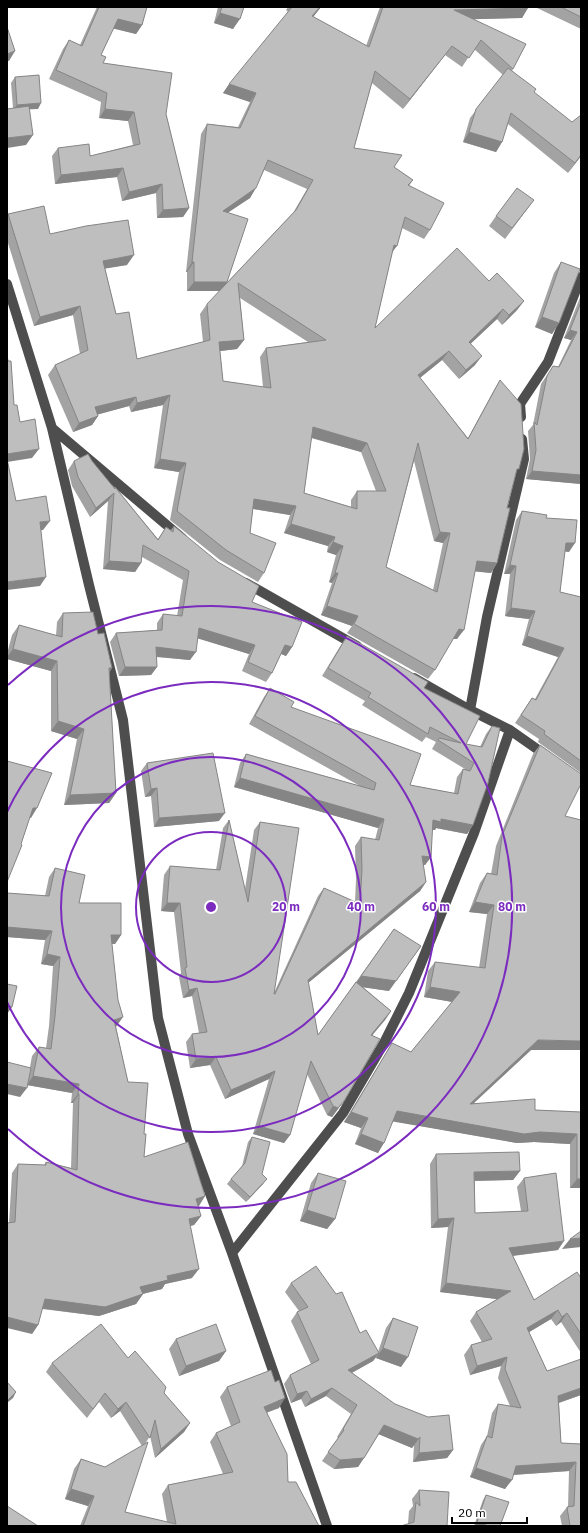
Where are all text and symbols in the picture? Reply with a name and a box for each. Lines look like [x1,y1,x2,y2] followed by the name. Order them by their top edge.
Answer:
[272,899,300,914] text: 20 m
[347,899,375,914] text: 40 m
[422,899,450,914] text: 60 m
[498,899,526,914] text: 80 m
[204,900,218,914] centre of rings
[452,1499,527,1525] scale bar
[458,1505,486,1520] text: 20 m

